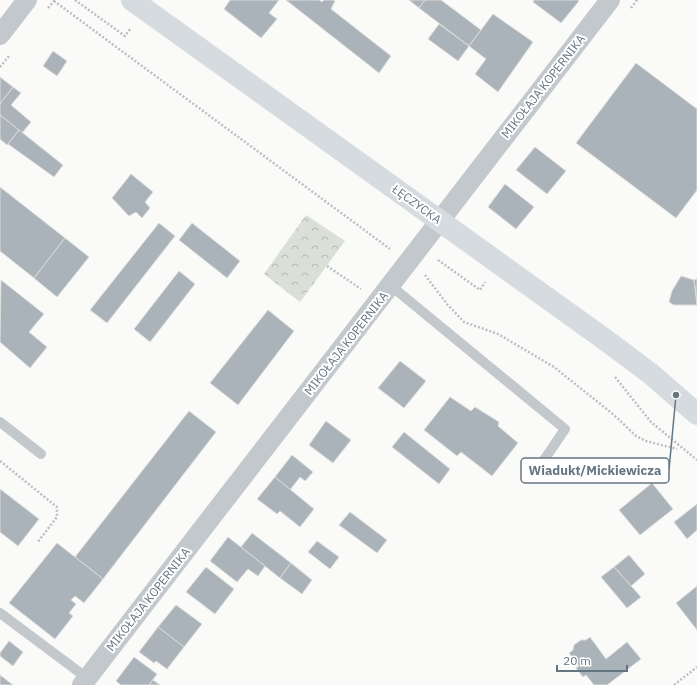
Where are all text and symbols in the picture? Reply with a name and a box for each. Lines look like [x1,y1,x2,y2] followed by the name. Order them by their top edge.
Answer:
[498,31,588,141] street label: MIKOŁAJA KOPERNIKA
[389,181,445,227] street label: ŁĘCZYCKA
[301,288,391,398] street label: MIKOŁAJA KOPERNIKA
[521,458,669,483] callout: Wiadukt/Mickiewicza
[529,462,661,479] text: Wiadukt/Mickiewicza
[103,544,193,654] street label: MIKOŁAJA KOPERNIKA
[557,647,627,673] scale bar
[563,653,591,668] text: 20 m

